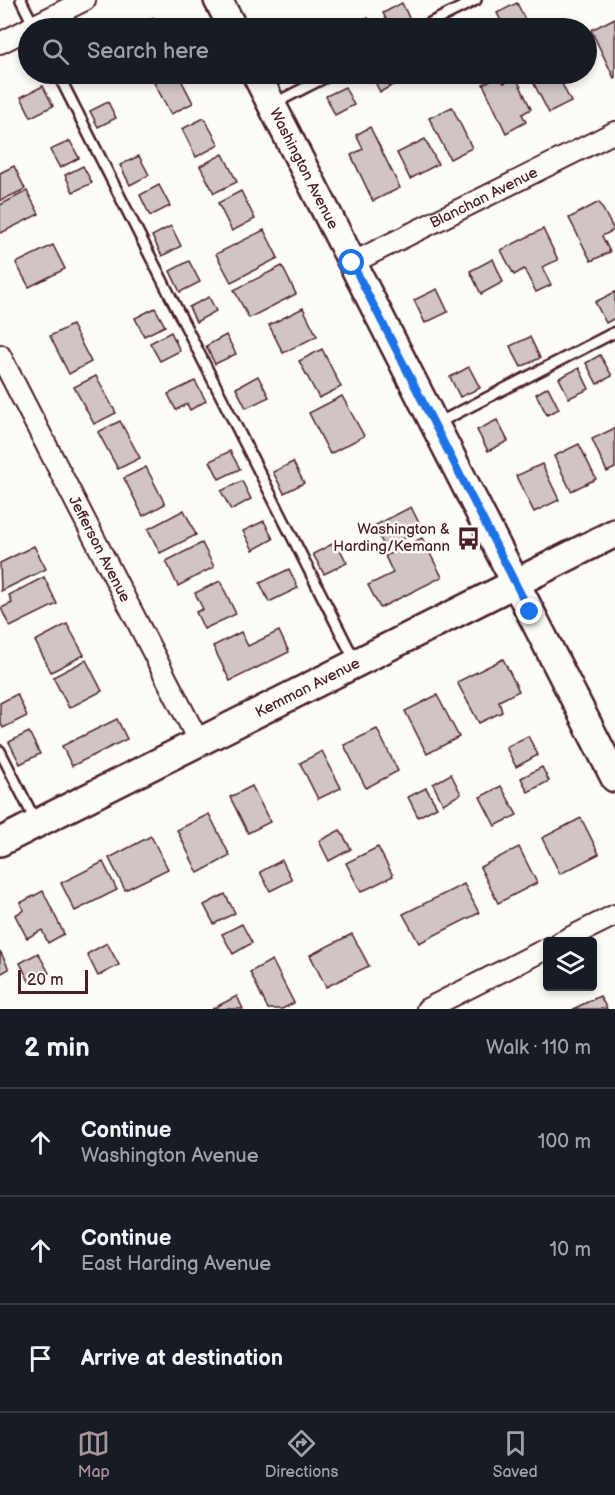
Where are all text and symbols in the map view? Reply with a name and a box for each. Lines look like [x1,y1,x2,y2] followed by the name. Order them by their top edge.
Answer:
[18,18,597,84] search box
[39,35,72,68] icon: search
[87,38,209,65] text: Search here
[265,105,342,232] street label: Washington Avenue
[427,163,541,233] street label: Blanchan Avenue
[338,249,364,275] route start
[64,493,135,606] street label: Jefferson Avenue
[333,520,450,556] place label: Washington & Harding/Kemann
[455,525,481,551] bus stop icon: Washington & Harding/Kemann
[516,598,542,624] route end
[252,654,363,722] street label: Kemman Avenue
[543,937,597,991] map controls
[543,937,597,991] button: layers
[18,967,88,994] scale bar
[27,971,63,990] text: 20 m
[24,1033,90,1064] text: 2 min
[486,1036,591,1060] text: Walk · 110 m
[81,1117,171,1144] text: Continue
[24,1126,57,1159] icon: ahead
[538,1130,591,1154] text: 100 m
[81,1144,259,1168] text: Washington Avenue
[81,1225,171,1252] text: Continue
[24,1234,57,1267] icon: ahead
[550,1238,591,1262] text: 10 m
[81,1252,271,1276] text: East Harding Avenue
[24,1342,57,1375] icon: arrive
[81,1345,283,1372] text: Arrive at destination
[77,1427,110,1482] tab: Map
[265,1427,338,1482] tab: Directions
[493,1427,538,1482] tab: Saved

